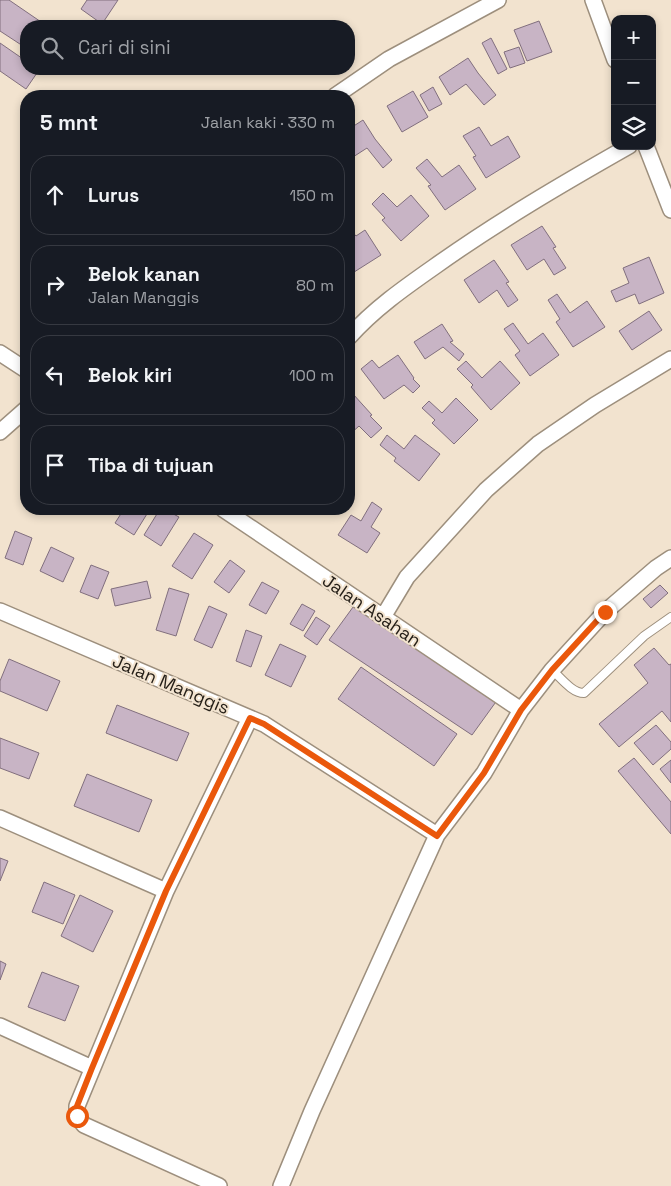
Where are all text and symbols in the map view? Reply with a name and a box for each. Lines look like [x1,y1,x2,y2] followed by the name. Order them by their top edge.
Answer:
[611,15,656,150] map controls
[611,15,656,60] button: +
[20,20,355,75] search box
[38,34,66,62] icon: search
[78,35,171,60] text: Cari di sini
[611,60,656,105] button: −
[611,105,656,150] button: layers
[40,109,98,136] text: 5 mnt
[201,112,335,133] text: Jalan kaki · 330 m
[41,181,69,209] icon: ahead
[88,183,139,208] text: Lurus
[290,185,334,206] text: 150 m
[88,262,200,287] text: Belok kanan
[41,271,69,299] icon: right
[296,275,334,296] text: 80 m
[88,287,199,308] text: Jalan Manggis
[41,361,69,389] icon: left
[88,363,172,388] text: Belok kiri
[289,365,334,386] text: 100 m
[41,451,69,479] icon: arrive
[88,453,214,478] text: Tiba di tujuan
[318,569,426,651] street label: Jalan Asahan
[594,601,617,624] route end
[109,649,233,719] street label: Jalan Manggis
[66,1105,89,1128] route start

